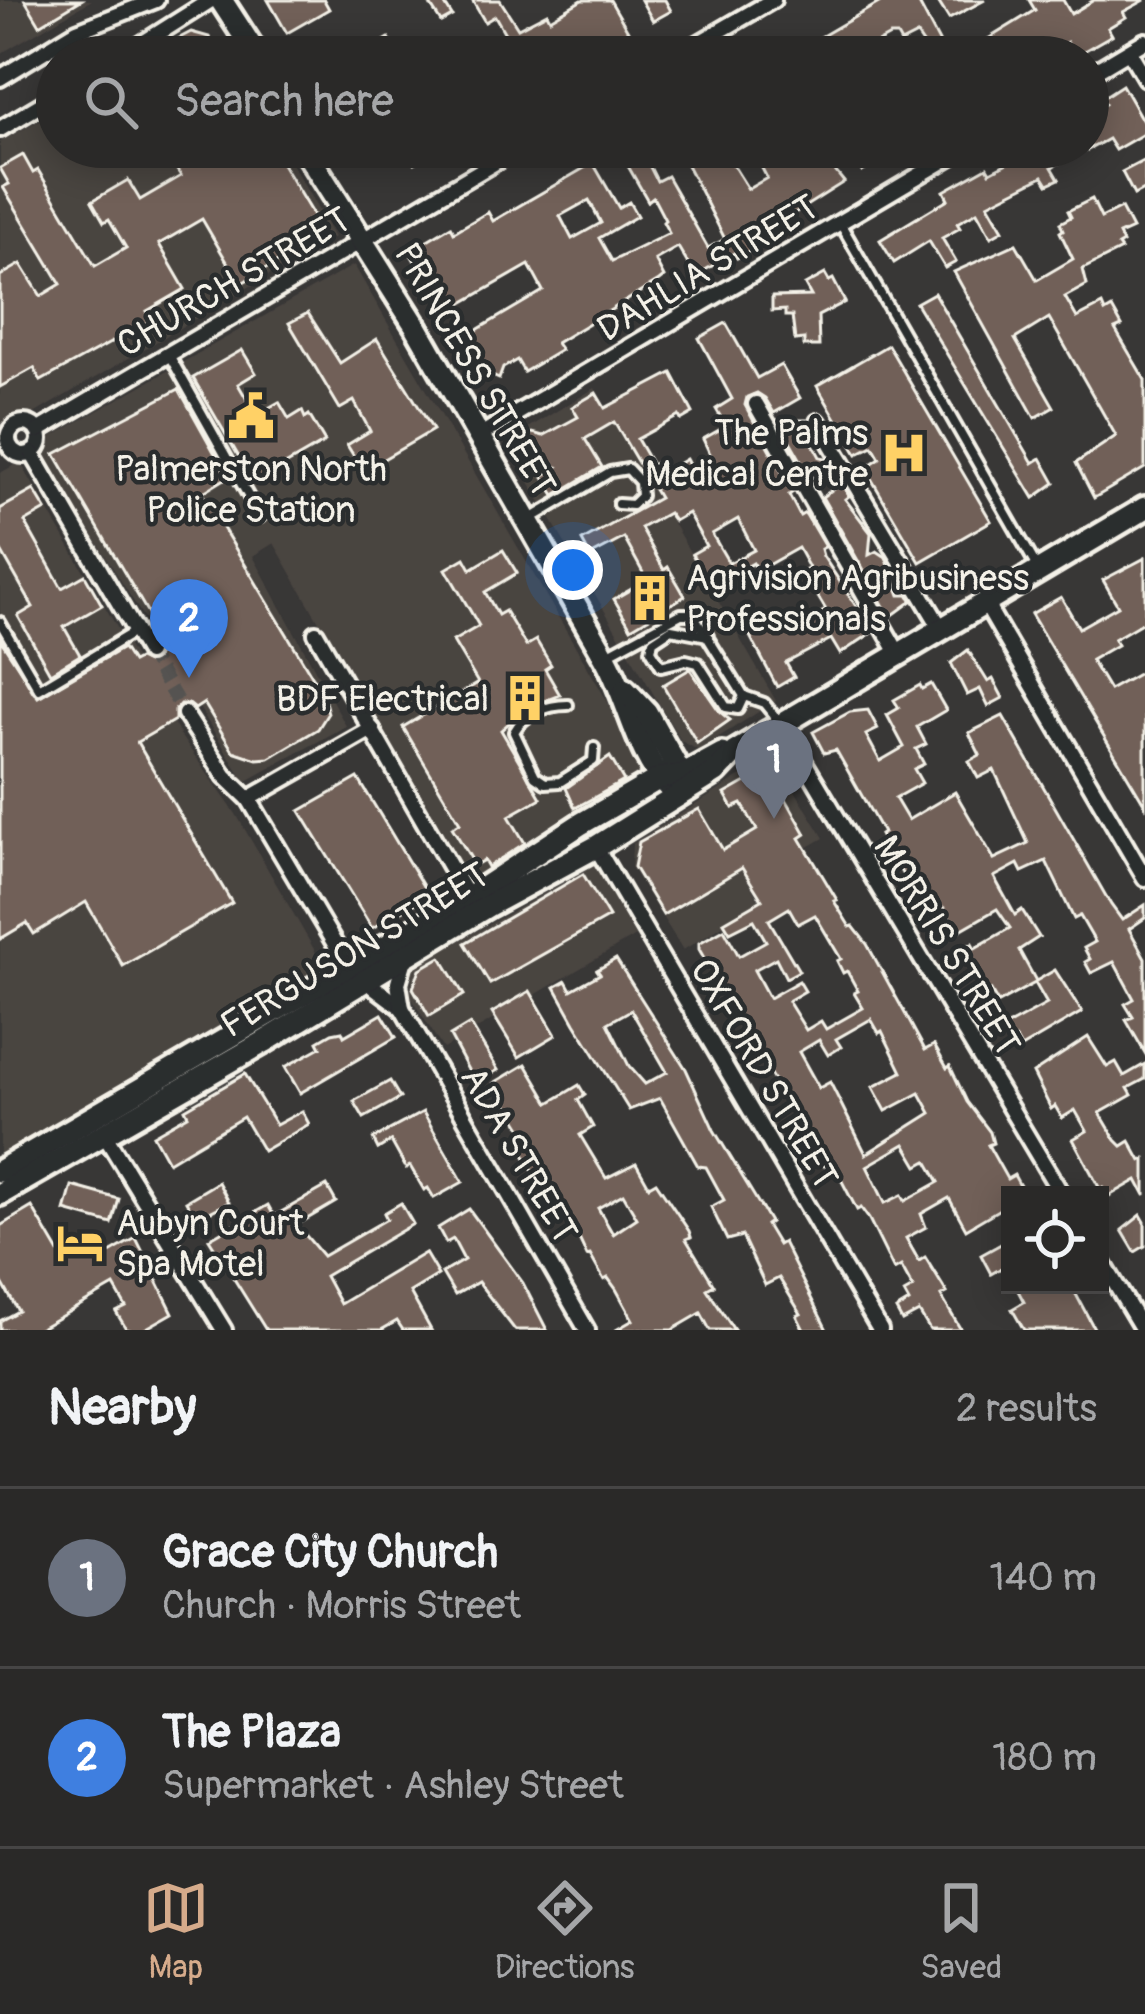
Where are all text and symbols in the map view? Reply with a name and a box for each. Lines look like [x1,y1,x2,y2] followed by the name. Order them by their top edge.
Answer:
[36,36,1109,168] search box
[78,69,144,135] icon: search
[174,74,394,130] text: Search here
[589,185,826,352] street label: DAHLIA STREET
[109,197,358,367] street label: CHURCH STREET
[384,235,565,504] street label: PRINCESS STREET
[226,391,276,441] public building icon: Palmerston North Police Station
[645,411,868,497] place label: The Palms Medical Centre
[879,428,929,478] hospital icon: The Palms Medical Centre
[115,447,387,533] place label: Palmerston North Police Station
[543,540,603,600] your location
[686,556,1029,642] place label: Agrivision Agribusiness Professionals
[625,573,675,623] building icon: Agrivision Agribusiness Professionals
[150,579,228,678] pin: 2
[500,673,550,723] building icon: BDF Electrical
[276,677,489,722] place label: BDF Electrical
[735,720,813,819] pin: 1
[863,828,1030,1064] street label: MORRIS STREET
[213,853,497,1048] street label: FERGUSON STREET
[680,951,848,1197] street label: OXFORD STREET
[450,1058,587,1251] street label: ADA STREET
[1001,1186,1109,1294] map controls
[1001,1186,1109,1294] button: locate
[116,1201,305,1287] place label: Aubyn Court Spa Motel
[55,1218,105,1268] hotel icon: Aubyn Court Spa Motel
[48,1376,196,1440] text: Nearby
[956,1384,1097,1433] text: 2 results
[162,1525,498,1581] text: Grace City Church
[79,1553,95,1602] text: 1
[989,1553,1097,1602] text: 140 m
[162,1581,521,1630] text: Church · Morris Street
[162,1705,341,1761] text: The Plaza
[76,1733,98,1782] text: 2
[992,1733,1097,1782] text: 180 m
[162,1761,624,1810] text: Supermarket · Ashley Street
[143,1875,209,1988] tab: Map
[495,1875,635,1988] tab: Directions
[920,1875,1002,1988] tab: Saved

